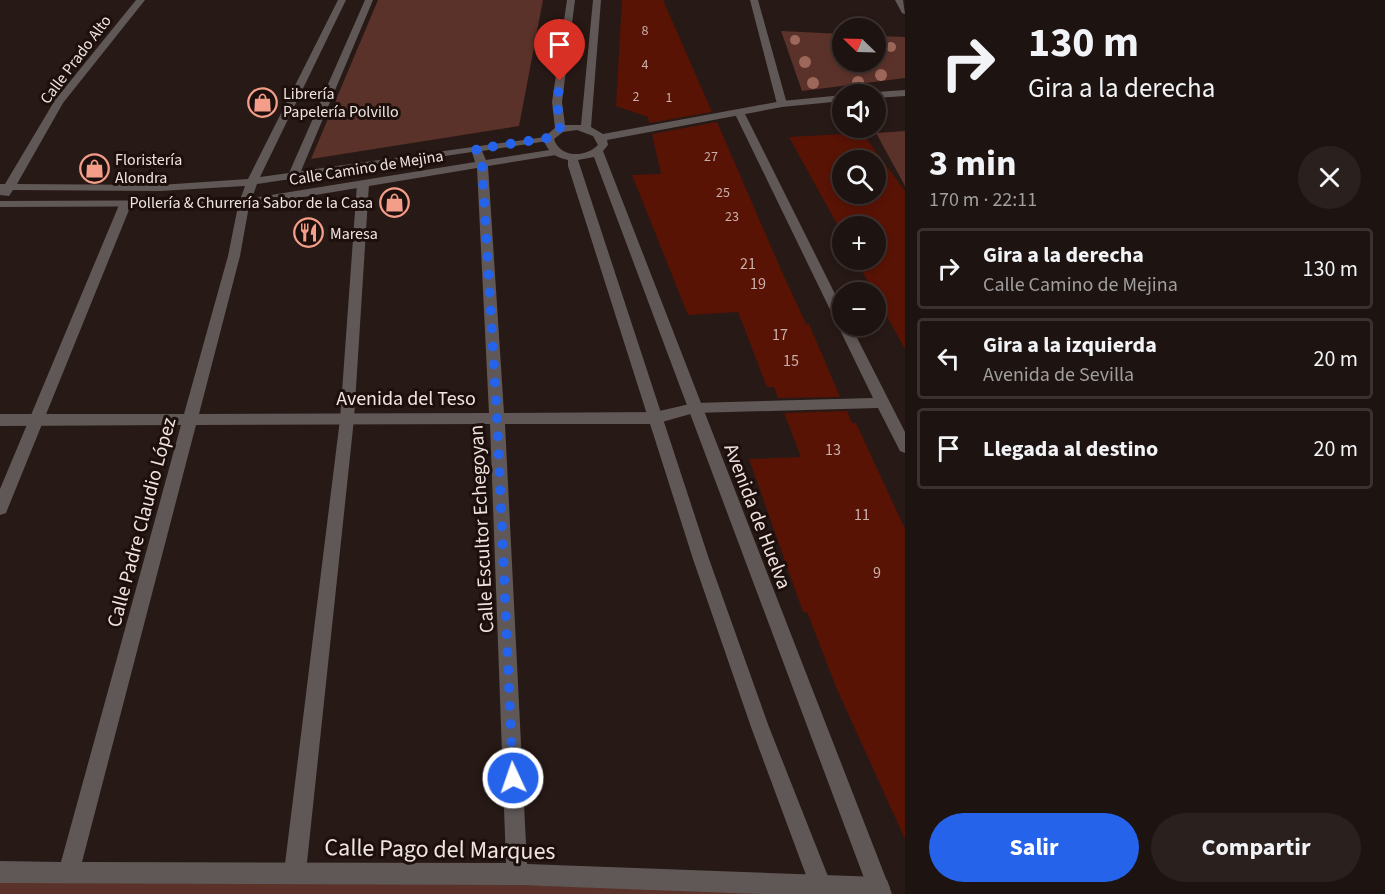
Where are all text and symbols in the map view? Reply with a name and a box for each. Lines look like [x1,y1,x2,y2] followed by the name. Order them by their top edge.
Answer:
[35,11,117,109] street label: Calle Prado Alto
[1028,13,1139,73] text: 130 m
[832,18,886,72] north arrow
[832,18,886,336] map controls
[534,19,585,81] pin
[642,21,649,41] house number: 8
[929,24,1007,102] icon: right
[543,28,576,61] icon: arrive
[642,55,649,75] house number: 4
[1028,69,1215,108] text: Gira a la derecha
[283,83,399,123] place label: Librería Papelería Polvillo
[832,84,886,138] button: sound
[246,86,278,118] shop icon: Librería Papelería Polvillo
[633,87,640,107] house number: 2
[666,88,673,108] house number: 1
[929,138,1017,189] text: 3 min
[287,145,445,191] street label: Calle Camino de Mejina
[1298,146,1361,209] button: close
[704,147,718,167] house number: 27
[115,149,182,189] place label: Floristería Alondra
[832,150,886,204] button: search
[78,152,110,184] shop icon: Floristería Alondra
[716,183,730,203] house number: 25
[378,186,410,218] shop icon: Pollería & Churrería Sabor de la Casa
[929,186,1037,214] text: 170 m · 22:11
[129,192,373,214] place label: Pollería & Churrería Sabor de la Casa
[725,207,739,227] house number: 23
[832,216,886,270] button: +
[293,217,325,249] restaurant icon: Maresa
[330,223,378,245] place label: Maresa
[983,239,1144,271] text: Gira a la derecha
[932,252,965,285] icon: right
[740,253,756,275] house number: 21
[1303,253,1358,285] text: 130 m
[983,271,1178,299] text: Calle Camino de Mejina
[750,273,766,295] house number: 19
[832,282,886,336] button: −
[772,324,788,346] house number: 17
[983,329,1157,361] text: Gira a la izquierda
[932,342,965,375] icon: left
[1313,343,1358,375] text: 20 m
[783,350,799,372] house number: 15
[983,361,1134,389] text: Avenida de Sevilla
[336,385,476,413] street label: Avenida del Teso
[100,414,183,630] street label: Calle Padre Claudio López
[463,424,501,634] street label: Calle Escultor Echegoyan
[932,432,965,465] icon: arrive
[983,433,1158,465] text: Llegada al destino
[1313,433,1358,465] text: 20 m
[716,439,798,593] street label: Avenida de Huelva
[825,439,841,461] house number: 13
[854,504,870,526] house number: 11
[873,562,881,584] house number: 9
[481,746,545,810] position arrow
[929,813,1139,882] button: Salir
[1151,813,1361,882] button: Compartir
[324,830,556,869] street label: Calle Pago del Marques

